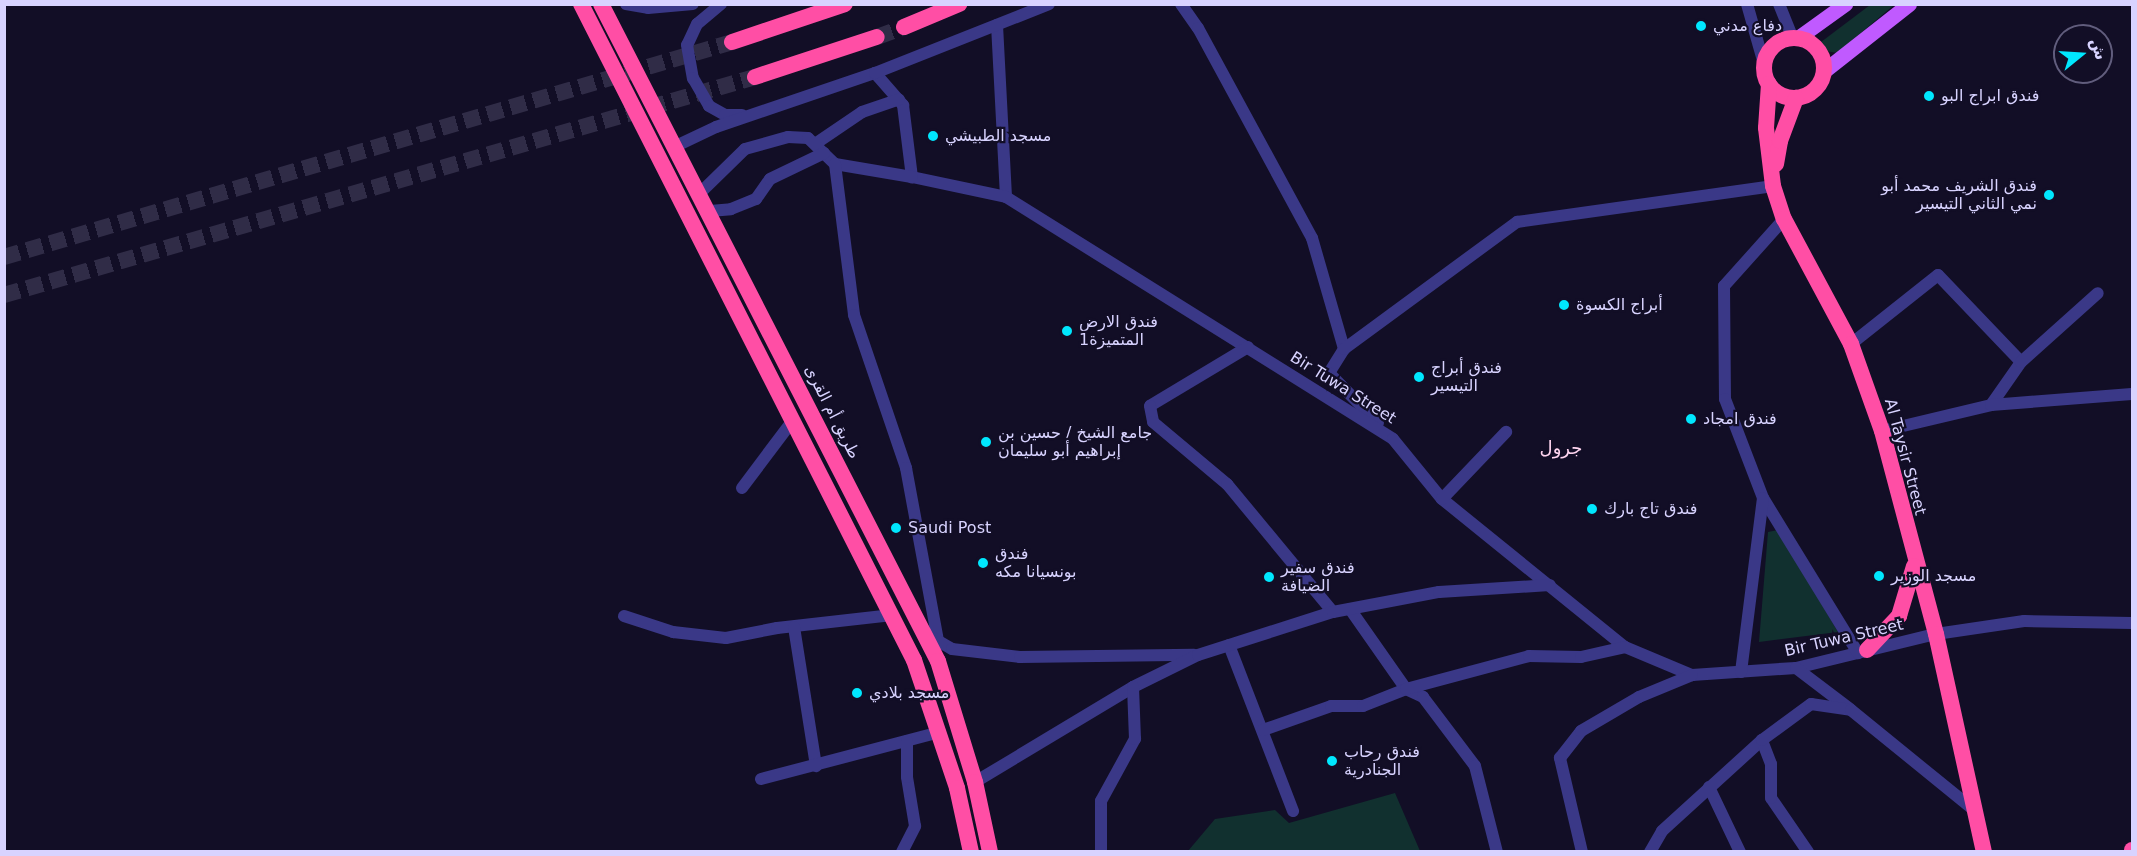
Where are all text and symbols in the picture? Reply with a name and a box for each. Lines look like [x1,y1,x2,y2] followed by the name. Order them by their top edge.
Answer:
[1713,16,1782,36] place label: دفاع مدني
[1694,19,1708,33] marker: دفاع مدني
[2053,24,2113,84] north arrow
[2086,35,2111,62] text: ش
[1941,86,2039,106] place label: فندق ابراج البو
[1922,89,1936,103] marker: فندق ابراج البو
[945,126,1051,146] place label: مسجد الطبيشي
[926,129,940,143] marker: مسجد الطبيشي
[1881,176,2037,214] place label: فندق الشريف محمد أبو نمي الثاني التيسير
[2042,188,2056,202] marker: فندق الشريف محمد أبو نمي الثاني التيسير
[1576,295,1663,315] place label: أبراج الكسوة
[1557,298,1571,312] marker: أبراج الكسوة
[1079,312,1158,350] place label: فندق الارض المتميزة1
[1060,324,1074,338] marker: فندق الارض المتميزة1
[1287,348,1399,428] street label: Bir Tuwa Street
[1431,358,1502,396] place label: فندق أبراج التيسير
[800,362,864,462] street label: طريق أم القرى
[1412,370,1426,384] marker: فندق أبراج التيسير
[1880,397,1930,517] street label: Al Taysir Street
[1703,409,1777,429] place label: فندق امجاد
[1684,412,1698,426] marker: فندق امجاد
[998,423,1152,461] place label: جامع الشيخ / حسين بن إبراهيم أبو سليمان
[979,435,993,449] marker: جامع الشيخ / حسين بن إبراهيم أبو سليمان
[1540,437,1582,459] district label: جرول
[1604,499,1697,519] place label: فندق تاج بارك
[1585,502,1599,516] marker: فندق تاج بارك
[908,518,991,538] place label: Saudi Post
[889,521,903,535] marker: Saudi Post
[995,544,1077,582] place label: فندق بونسيانا مكه
[976,556,990,570] marker: فندق بونسيانا مكه
[1281,558,1355,596] place label: فندق سفير الضيافة
[1891,566,1976,586] place label: مسجد الوزير
[1872,569,1886,583] marker: مسجد الوزير
[1262,570,1276,584] marker: فندق سفير الضيافة
[1783,615,1905,661] street label: Bir Tuwa Street
[869,683,949,703] place label: مسجد بلادي
[850,686,864,700] marker: مسجد بلادي
[1344,742,1420,780] place label: فندق رحاب الجنادرية
[1325,754,1339,768] marker: فندق رحاب الجنادرية

